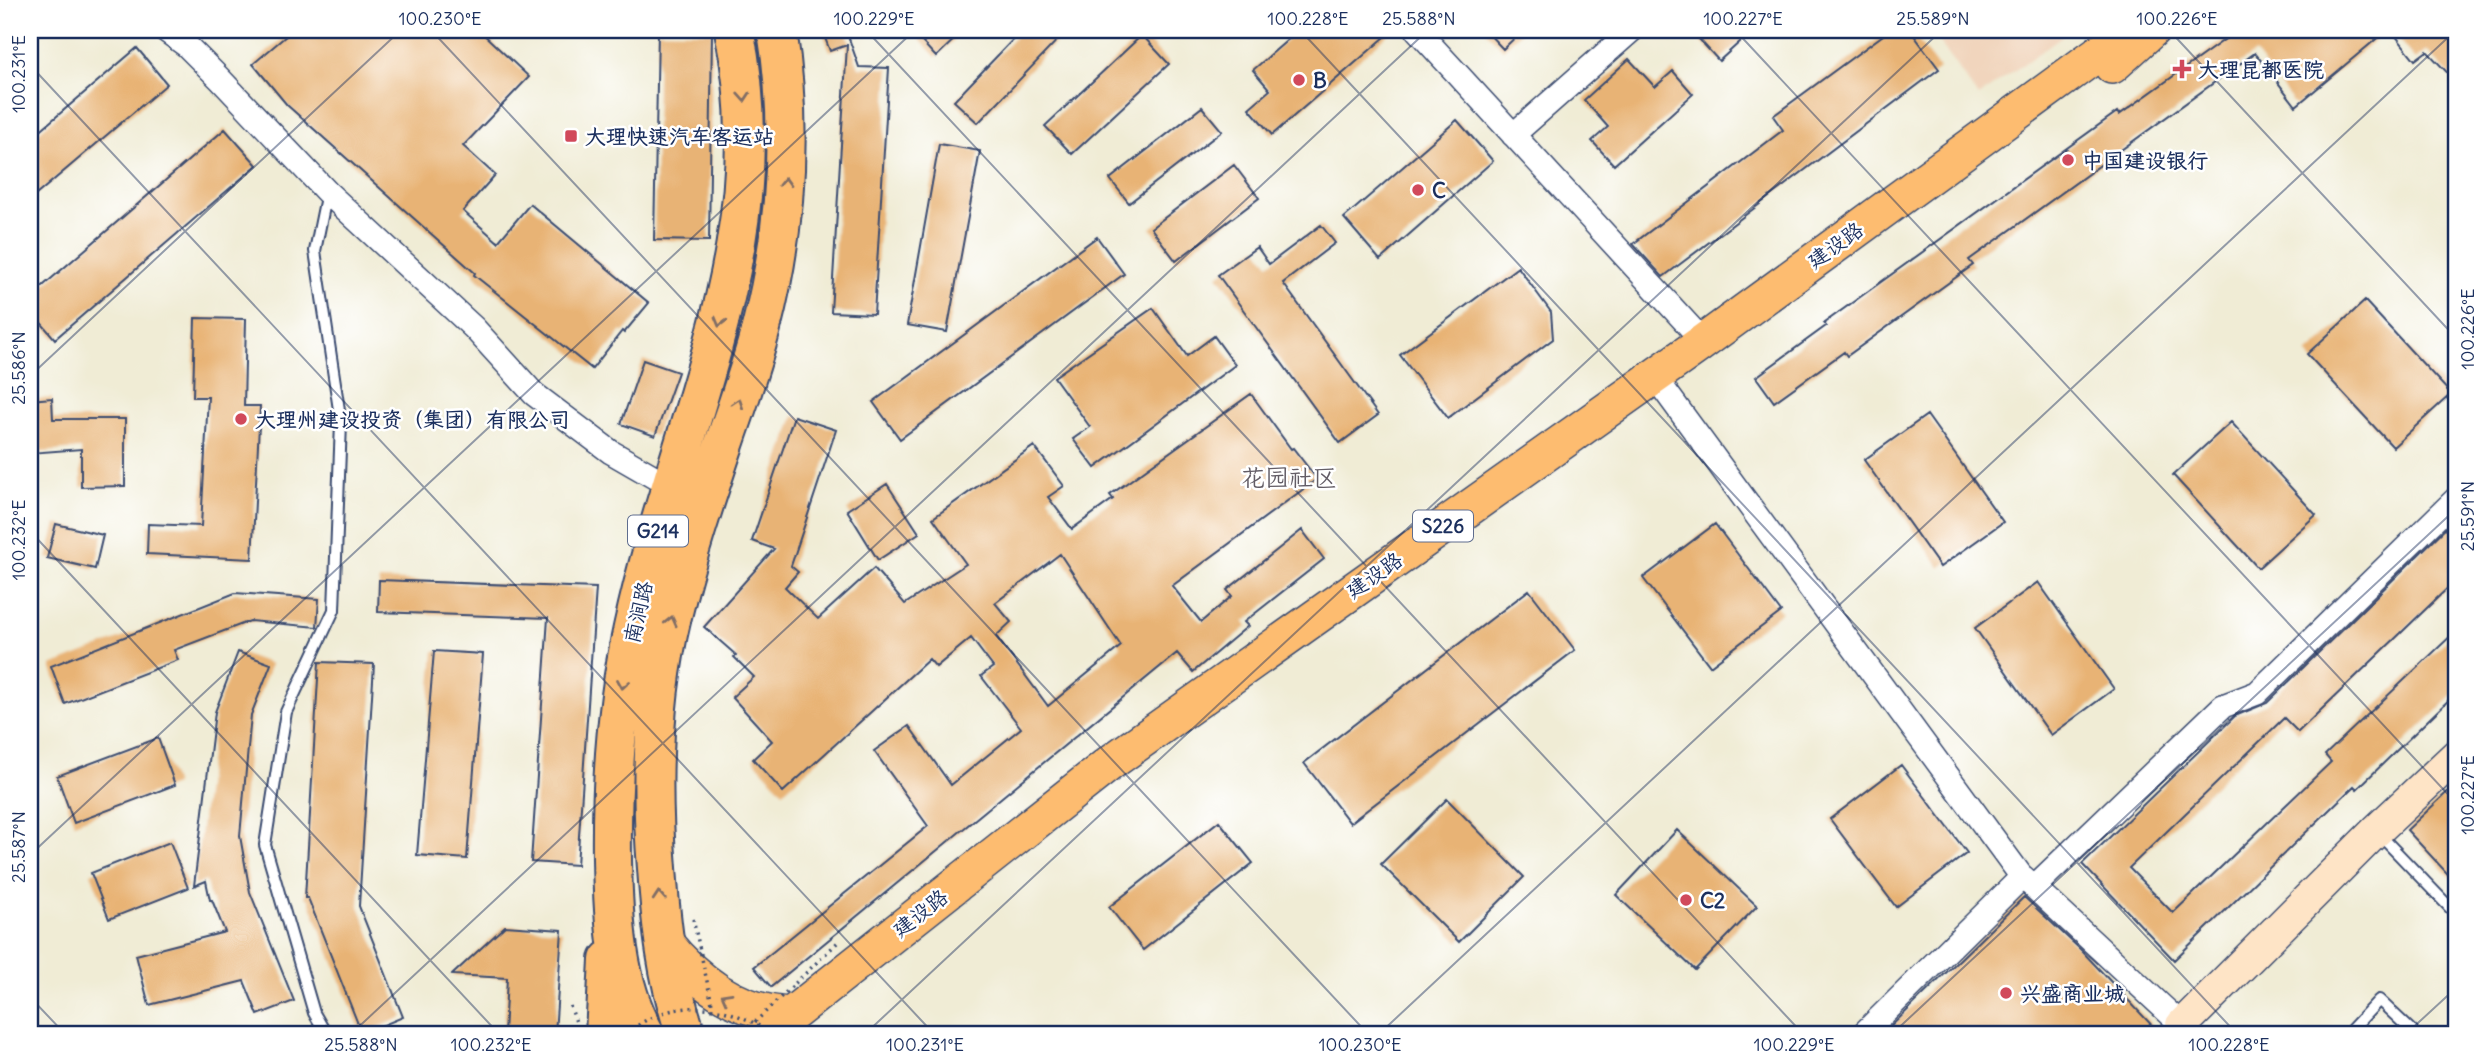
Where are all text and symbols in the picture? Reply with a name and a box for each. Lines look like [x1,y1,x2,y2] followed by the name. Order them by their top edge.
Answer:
[398,7,482,30] text: 100.230°E
[833,7,915,30] text: 100.229°E
[1267,7,1349,30] text: 100.228°E
[1382,7,1456,30] text: 25.588°N
[1703,7,1783,30] text: 100.227°E
[1896,7,1970,30] text: 25.589°N
[2136,7,2218,30] text: 100.226°E
[7,35,30,113] text: 100.231°E
[2198,56,2324,83] place label: 大理昆都医院
[2172,59,2192,79] marker: 大理昆都医院
[1313,67,1327,94] place label: B
[1291,72,1307,88] marker: B
[736,92,751,103] one-way arrow
[585,123,774,150] place label: 大理快速汽车客运站
[563,128,579,144] marker: 大理快速汽车客运站
[2082,147,2208,174] place label: 中国建设银行
[2060,152,2076,168] marker: 中国建设银行
[777,176,793,186] one-way arrow
[1432,177,1446,204] place label: C
[1410,182,1426,198] marker: C
[1802,216,1868,274] street label: 建设路
[2456,288,2479,370] text: 100.226°E
[713,316,728,328] one-way arrow
[7,331,30,405] text: 25.586°N
[730,398,744,410] one-way arrow
[255,406,570,433] place label: 大理州建设投资（集团）有限公司
[233,411,249,427] marker: 大理州建设投资（集团）有限公司
[1241,462,1337,492] district label: 花园社区
[2456,481,2479,551] text: 25.591°N
[7,499,30,581] text: 100.232°E
[1413,510,1473,541] road number: S226
[628,516,688,546] road number: G214
[1340,546,1408,604] street label: 建设路
[618,578,658,646] street label: 南涧路
[663,615,678,627] one-way arrow
[616,678,631,690] one-way arrow
[2456,755,2479,835] text: 100.227°E
[7,811,30,883] text: 25.587°N
[887,883,953,943] street label: 建设路
[1700,887,1726,914] place label: C2
[651,890,666,901] one-way arrow
[1678,892,1694,908] marker: C2
[2020,980,2125,1007] place label: 兴盛商业城
[1998,985,2014,1001] marker: 兴盛商业城
[721,992,734,1005] one-way arrow
[324,1033,398,1056] text: 25.588°N
[450,1033,532,1056] text: 100.232°E
[886,1033,964,1056] text: 100.231°E
[1318,1033,1402,1056] text: 100.230°E
[1753,1033,1835,1056] text: 100.229°E
[2188,1033,2270,1056] text: 100.228°E

